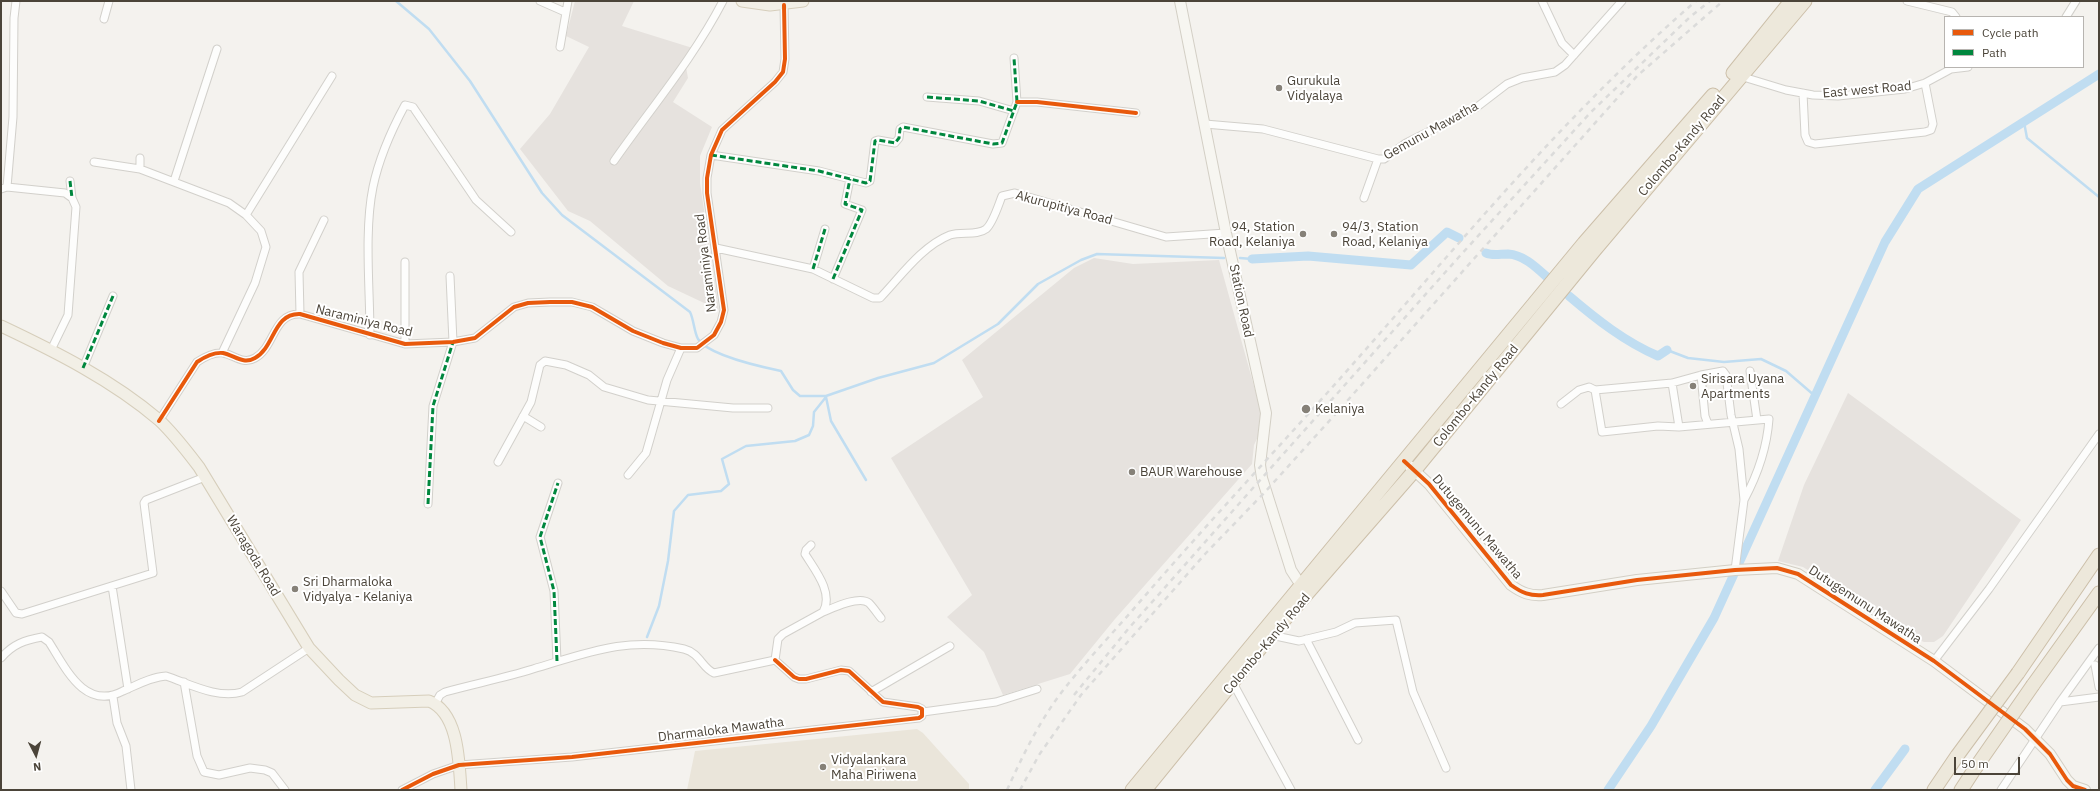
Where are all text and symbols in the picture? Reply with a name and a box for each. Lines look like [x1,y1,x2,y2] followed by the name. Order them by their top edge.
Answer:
[1944,16,2084,68] legend
[1982,25,2039,40] text: Cycle path
[1982,45,2007,60] text: Path
[1287,73,1343,104] place label: Gurukula Vidyalaya
[1822,78,1912,102] street label: East west Road
[1274,83,1284,93] marker: Gurukula Vidyalaya
[1635,92,1729,200] street label: Colombo-Kandy Road
[1381,99,1481,163] street label: Gemunu Mawatha
[1014,188,1114,228] street label: Akurupitiya Road
[692,213,720,313] street label: Naraminiya Road
[1209,219,1295,250] place label: 94, Station Road, Kelaniya
[1342,219,1428,250] place label: 94/3, Station Road, Kelaniya
[1298,229,1308,239] marker: 94, Station Road, Kelaniya
[1329,229,1339,239] marker: 94/3, Station Road, Kelaniya
[1226,263,1256,339] street label: Station Road
[314,301,414,341] street label: Naraminiya Road
[1430,342,1522,450] street label: Colombo-Kandy Road
[1701,371,1784,402] place label: Sirisara Uyana Apartments
[1688,381,1698,391] marker: Sirisara Uyana Apartments
[1315,401,1364,417] place label: Kelaniya
[1300,403,1312,415] marker: Kelaniya
[1140,464,1242,480] place label: BAUR Warehouse
[1127,467,1137,477] marker: BAUR Warehouse
[1429,472,1525,582] street label: Dutugemunu Mawatha
[223,513,283,599] street label: Waragoda Road
[1806,563,1924,647] street label: Dutugemunu Mawatha
[303,574,412,605] place label: Sri Dharmaloka Vidyalya - Kelaniya
[290,584,300,594] marker: Sri Dharmaloka Vidyalya - Kelaniya
[1220,590,1314,698] street label: Colombo-Kandy Road
[657,715,785,745] street label: Dharmaloka Mawatha
[16,735,56,775] north arrow
[1956,749,2022,775] scale bar
[831,752,916,783] place label: Vidyalankara Maha Piriwena
[1961,756,1989,771] text: 50 m
[33,760,42,774] text: N
[818,762,828,772] marker: Vidyalankara Maha Piriwena

